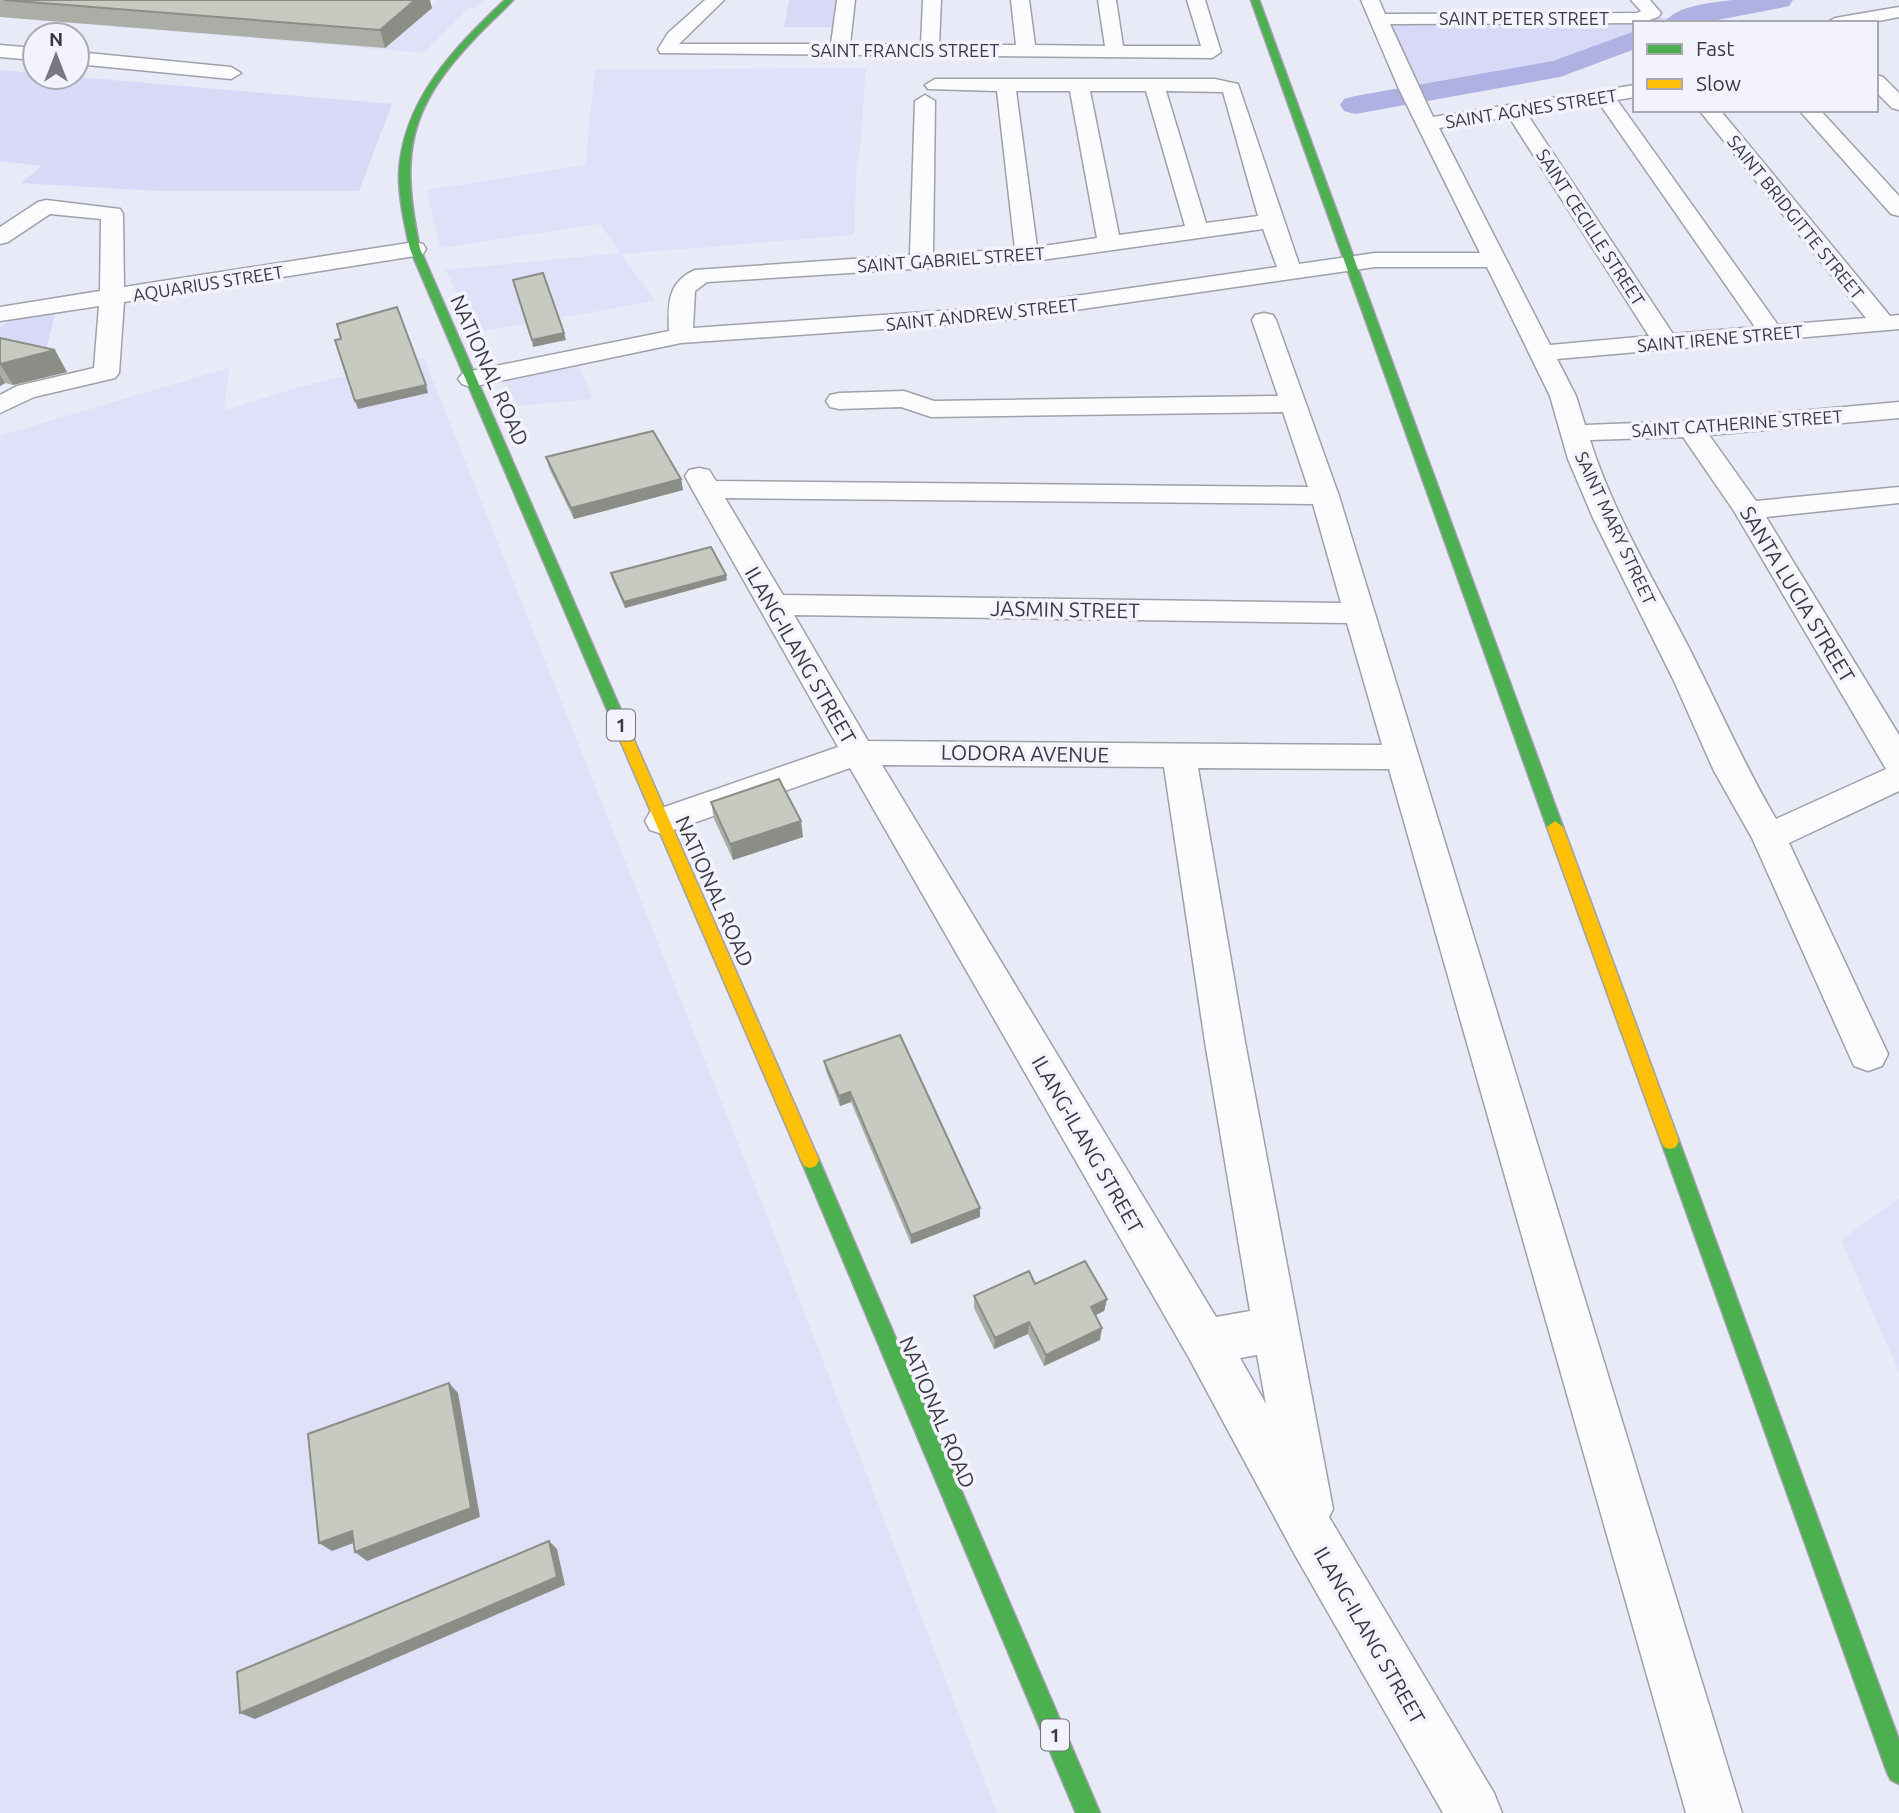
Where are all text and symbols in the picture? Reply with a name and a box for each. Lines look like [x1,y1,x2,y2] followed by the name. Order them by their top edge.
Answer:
[1439,8,1609,28] street label: SAINT PETER STREET
[21,21,91,91] north arrow
[1633,21,1878,112] legend
[49,28,63,50] text: N
[1696,36,1734,60] text: Fast
[811,40,999,60] street label: SAINT FRANCIS STREET
[1696,71,1741,95] text: Slow
[1444,85,1618,131] street label: SAINT AGNES STREET
[1724,131,1868,303] street label: SAINT BRIDGITTE STREET
[1533,145,1649,309] street label: SAINT CECILLE STREET
[857,242,1045,276] street label: SAINT GABRIEL STREET
[131,261,285,306] street label: AQUARIUS STREET
[446,291,534,449] street label: NATIONAL ROAD
[885,294,1079,334] street label: SAINT ANDREW STREET
[1636,321,1804,355] street label: SAINT IRENE STREET
[1631,406,1843,440] street label: SAINT CATHERINE STREET
[1572,448,1660,608] street label: SAINT MARY STREET
[1736,502,1860,687] street label: SANTA LUCIA STREET
[741,562,862,748] street label: ILANG-ILANG STREET
[990,596,1140,622] street label: JASMIN STREET
[607,710,635,740] road number: 1
[941,740,1109,766] street label: LODORA AVENUE
[671,812,759,970] street label: NATIONAL ROAD
[1028,1051,1149,1237] street label: ILANG-ILANG STREET
[895,1332,981,1492] street label: NATIONAL ROAD
[1310,1542,1431,1728] street label: ILANG-ILANG STREET
[1041,1720,1069,1750] road number: 1

